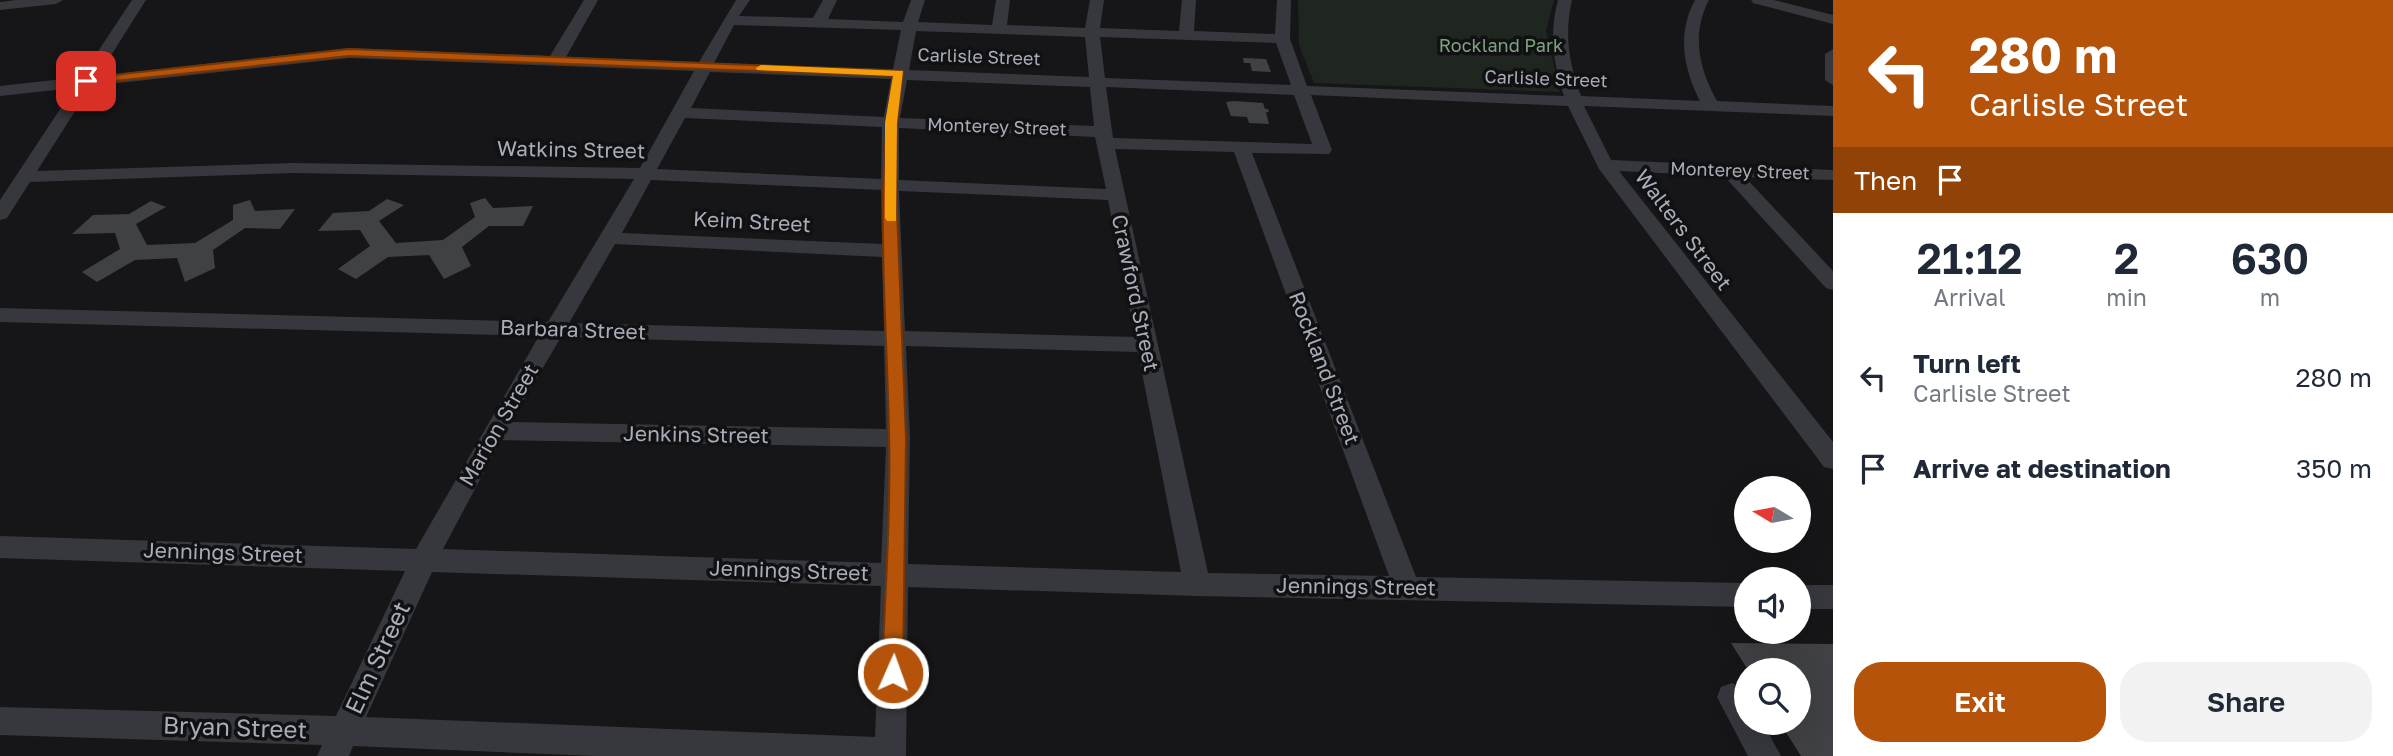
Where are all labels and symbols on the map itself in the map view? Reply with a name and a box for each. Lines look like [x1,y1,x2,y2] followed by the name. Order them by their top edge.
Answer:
[1439,34,1563,56] park label: Rockland Park
[917,43,1041,69] street label: Carlisle Street
[56,51,116,111] pin
[1484,65,1608,91] street label: Carlisle Street
[927,113,1067,139] street label: Monterey Street
[497,135,645,163] street label: Watkins Street
[1670,157,1810,183] street label: Monterey Street
[1630,164,1738,295] street label: Walters Street
[693,205,812,237] street label: Keim Street
[1107,212,1165,374] street label: Crawford Street
[1284,287,1366,448] street label: Rockland Street
[500,313,647,345] street label: Barbara Street
[453,359,544,490] street label: Marion Street
[623,420,769,448] street label: Jenkins Street
[1734,476,1811,553] north arrow
[143,536,303,568] street label: Jennings Street
[709,554,869,586] street label: Jennings Street
[1276,572,1436,600] street label: Jennings Street
[338,597,415,718] street label: Elm Street
[856,636,930,710] position arrow
[162,709,308,744] street label: Bryan Street

